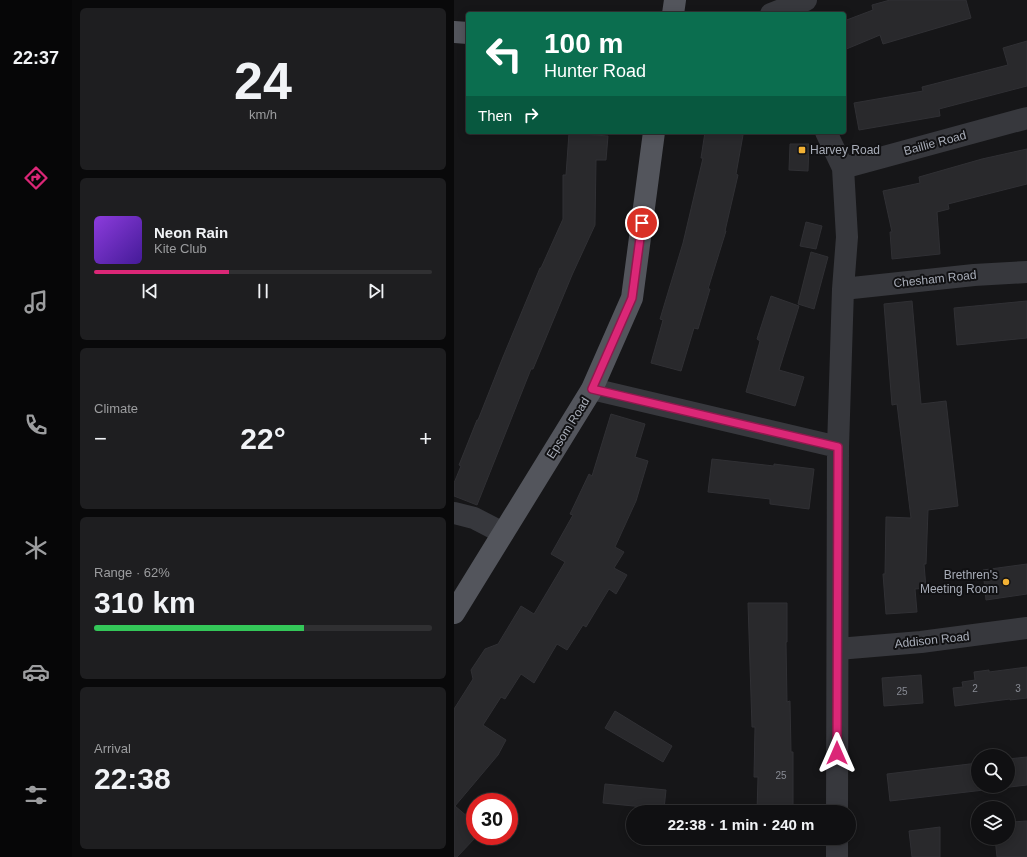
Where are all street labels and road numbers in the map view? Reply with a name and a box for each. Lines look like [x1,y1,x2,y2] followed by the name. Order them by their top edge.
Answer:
[902,128,968,158] street label: Baillie Road
[893,268,977,290] street label: Chesham Road
[544,395,592,461] street label: Epsom Road
[894,629,970,651] street label: Addison Road

